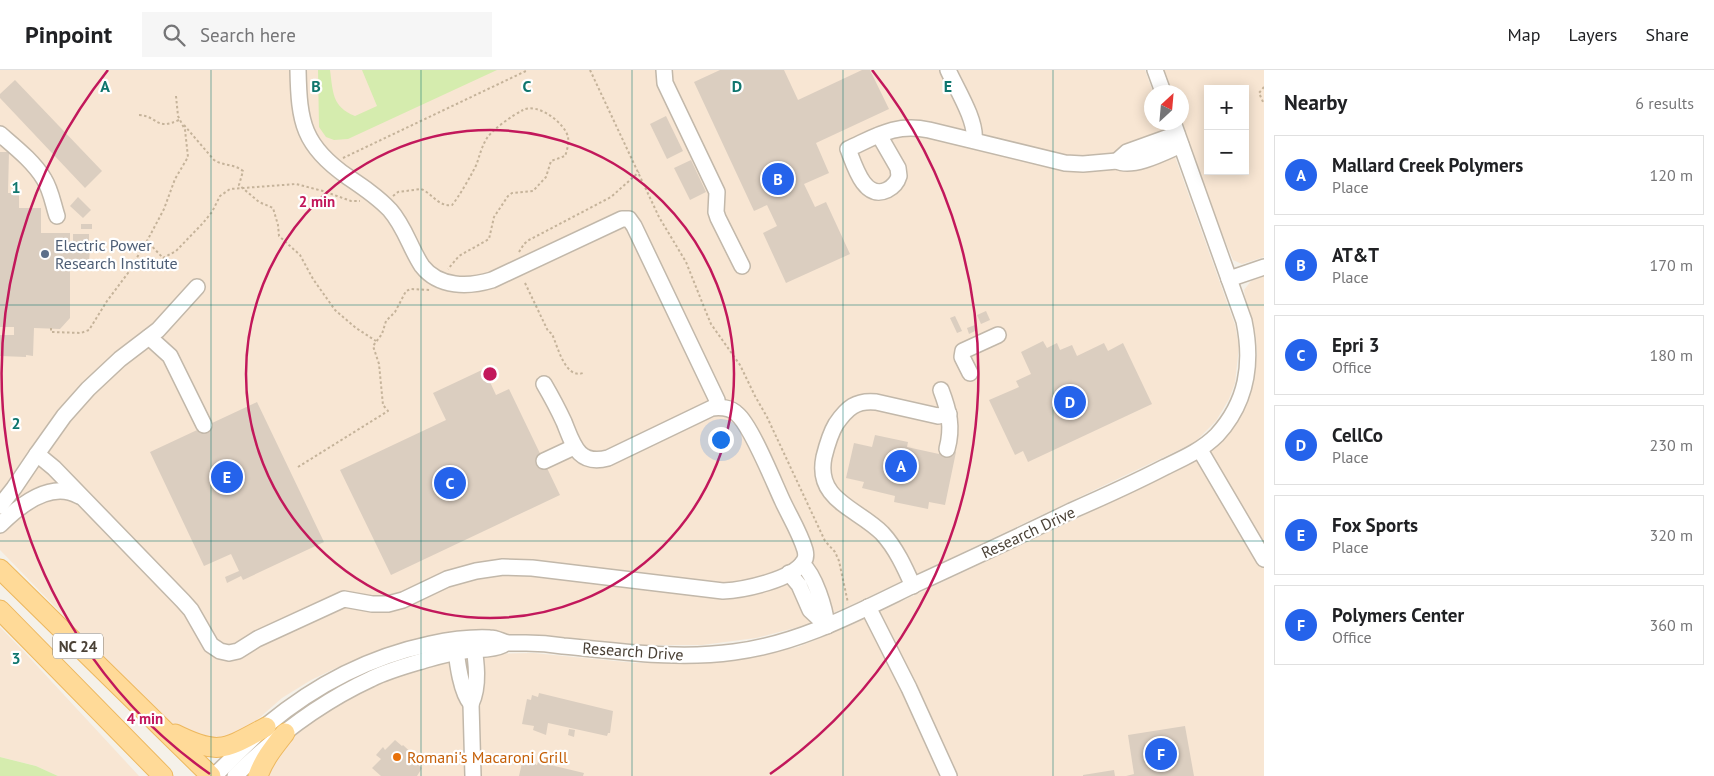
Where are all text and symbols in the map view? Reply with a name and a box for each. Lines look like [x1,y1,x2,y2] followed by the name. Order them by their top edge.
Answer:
[142,12,492,57] search box
[25,19,112,50] text: Pinpoint
[160,21,188,49] icon: search
[200,23,296,47] text: Search here
[1508,23,1540,46] text: Map
[1568,23,1617,46] text: Layers
[1645,23,1689,46] text: Share
[100,76,110,96] text: A
[311,76,321,96] text: B
[523,76,532,96] text: C
[732,76,742,96] text: D
[944,76,952,96] text: E
[1144,85,1189,130] north arrow
[1204,85,1249,175] map controls
[1204,85,1249,130] button: +
[1284,89,1347,116] text: Nearby
[1635,93,1694,113] text: 6 results
[1204,130,1249,175] button: −
[1332,153,1523,177] text: Mallard Creek Polymers
[762,160,794,198] pin: B
[1296,165,1306,185] text: A
[1650,165,1693,185] text: 120 m
[11,177,21,197] text: 1
[1332,177,1369,197] text: Place
[299,192,335,211] text: 2 min
[55,235,178,273] place label: Electric Power Research Institute
[1332,243,1379,267] text: AT&T
[39,248,51,260] marker: Electric Power Research Institute
[1296,255,1306,275] text: B
[1650,255,1693,275] text: 170 m
[1332,267,1369,287] text: Place
[1332,333,1380,357] text: Epri 3
[1297,345,1305,365] text: C
[1650,345,1693,365] text: 180 m
[1332,357,1372,377] text: Office
[481,365,499,383] centre of rings
[1054,383,1086,421] pin: D
[11,413,21,433] text: 2
[1332,423,1383,447] text: CellCo
[708,427,734,453] your location
[1296,435,1306,455] text: D
[1650,435,1693,455] text: 230 m
[885,447,917,485] pin: A
[1332,447,1369,467] text: Place
[211,458,243,496] pin: E
[434,464,466,502] pin: C
[978,502,1078,562] street label: Research Drive
[1332,513,1418,537] text: Fox Sports
[1297,525,1305,545] text: E
[1650,525,1693,545] text: 320 m
[1332,537,1369,557] text: Place
[1332,603,1464,627] text: Polymers Center
[1297,615,1305,635] text: F
[1650,615,1693,635] text: 360 m
[1332,627,1372,647] text: Office
[53,634,103,658] road number: NC 24
[582,637,684,665] street label: Research Drive
[11,648,21,668] text: 3
[127,709,163,728] text: 4 min
[1145,735,1177,773] pin: F
[407,747,568,767] place label: Romani's Macaroni Grill
[391,751,403,763] marker: Romani's Macaroni Grill

